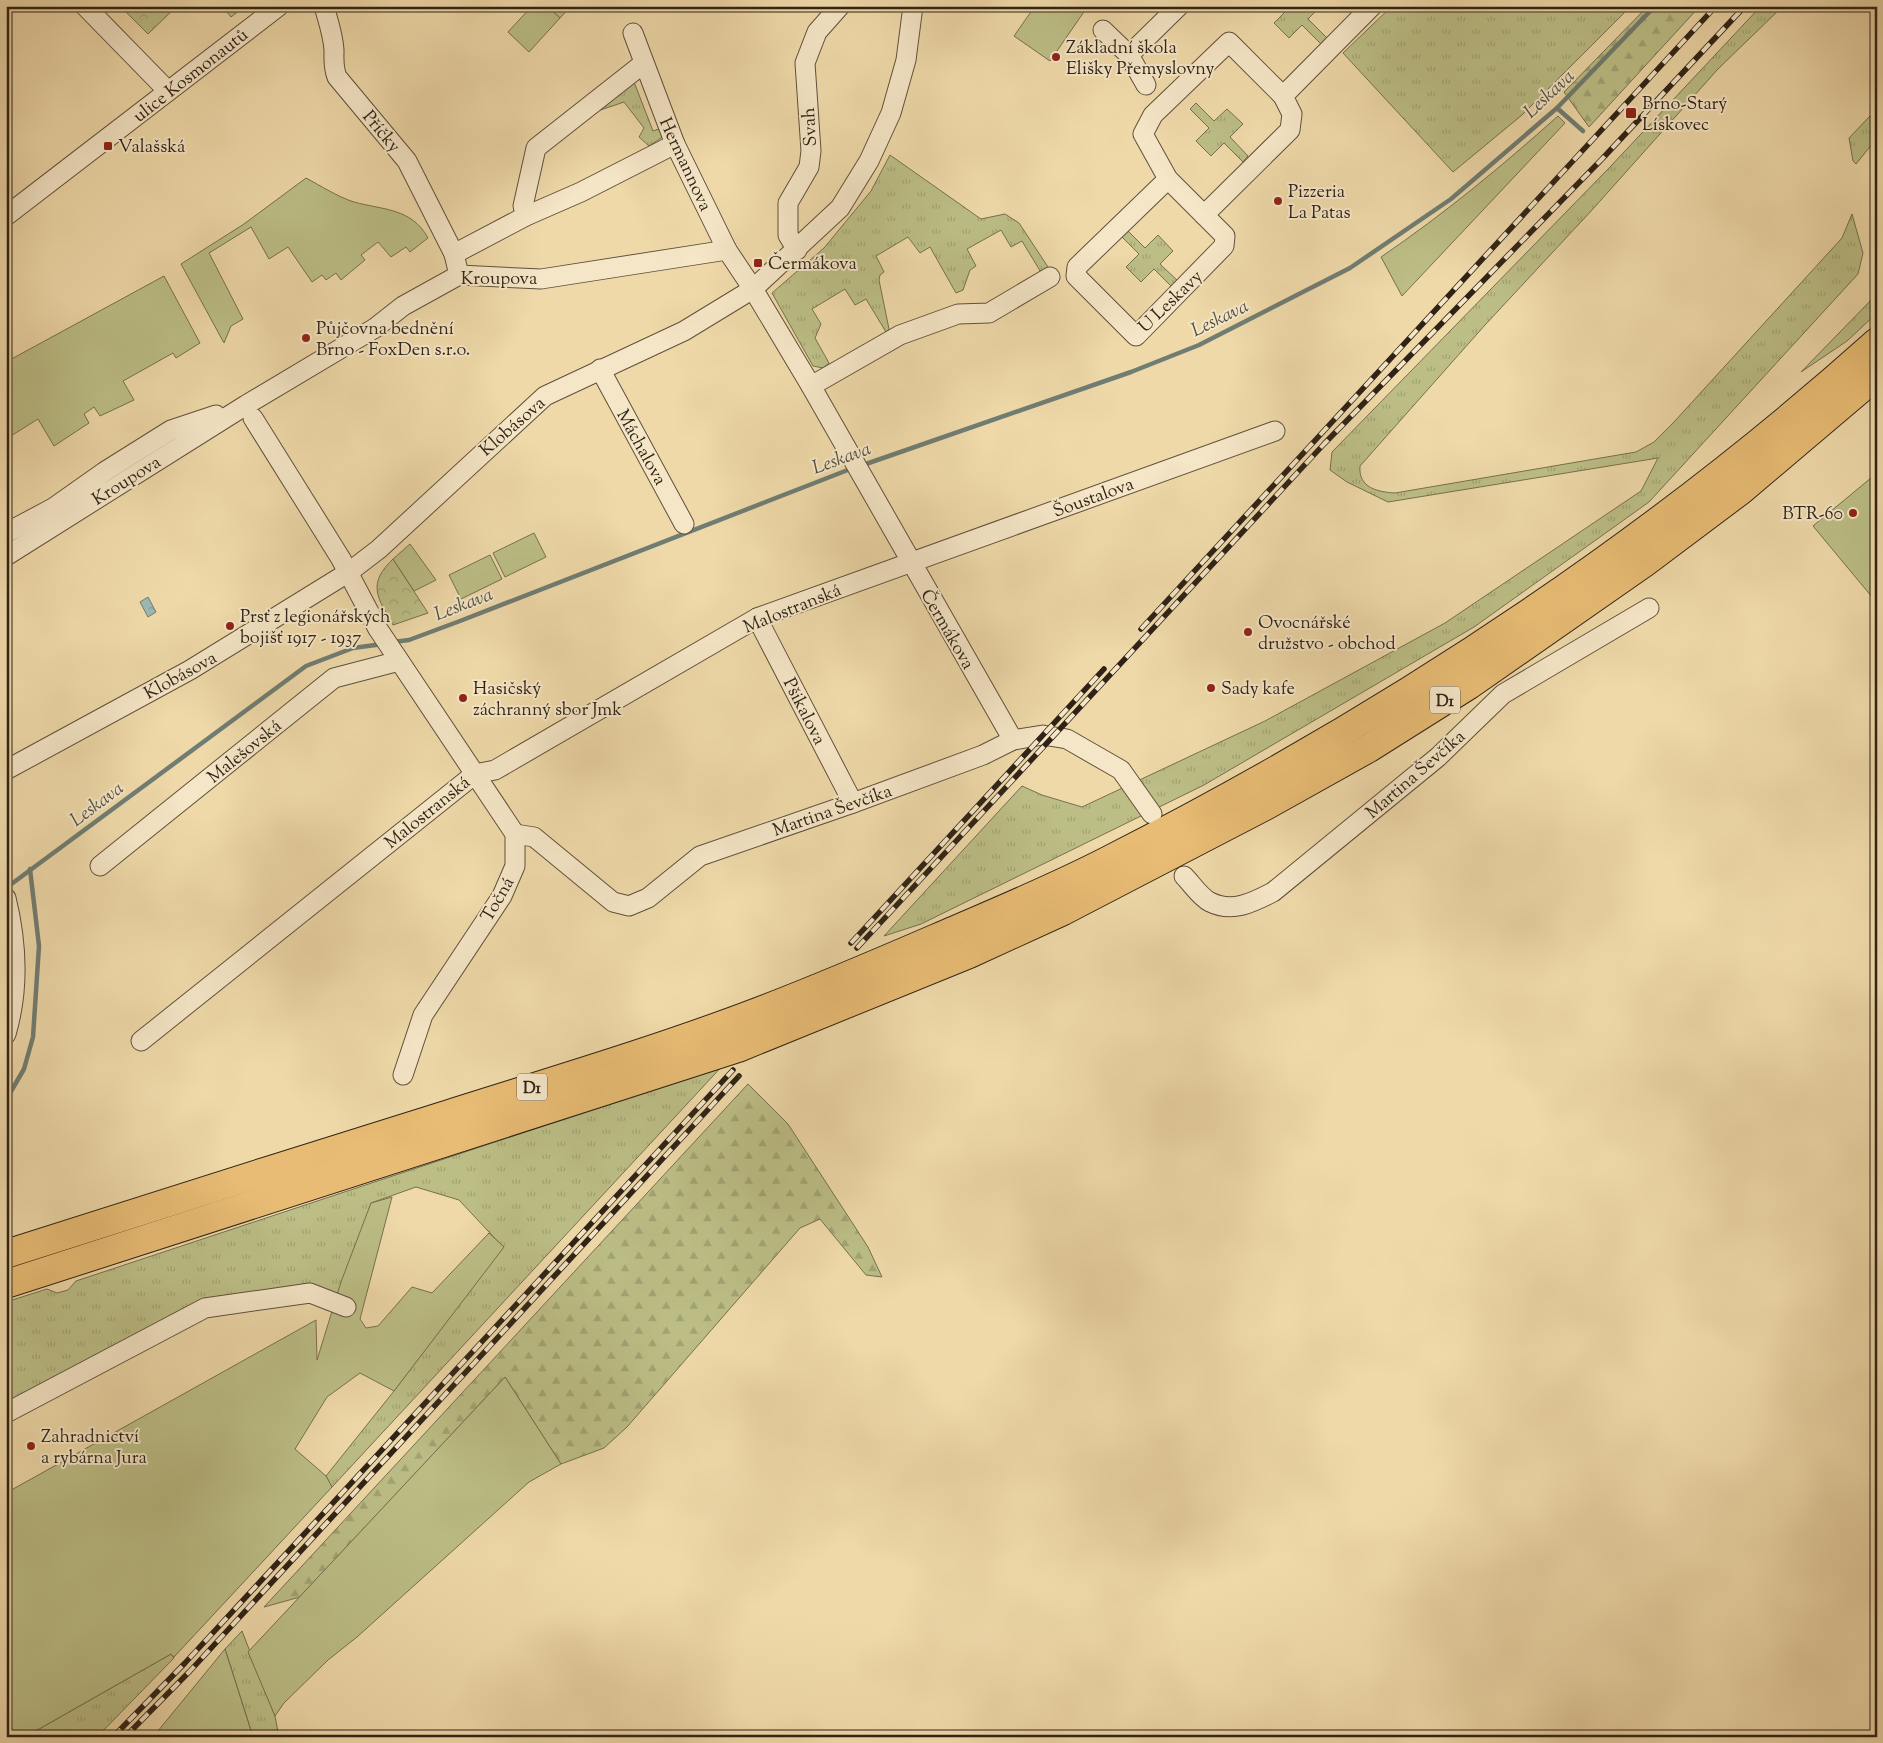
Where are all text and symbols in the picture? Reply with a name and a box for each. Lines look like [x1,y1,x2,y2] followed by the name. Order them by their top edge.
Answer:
[128,23,254,130] street label: ulice Kosmonautů
[1066,36,1214,83] place label: Základní škola Elišky Přemyslovny
[1050,51,1062,63] marker: Základní škola Elišky Přemyslovny
[1518,64,1581,126] water label: Leskava
[1642,92,1727,139] place label: Brno-Starý Lískovec
[355,105,406,159] street label: Příčky
[797,106,825,147] street label: Svah
[1624,106,1638,120] marker: Brno-Starý Lískovec
[651,114,717,216] street label: Hermannova
[118,135,185,161] place label: Valašská
[102,140,114,152] marker: Valašská
[1288,180,1351,227] place label: Pizzeria La Patas
[1272,195,1284,207] marker: Pizzeria La Patas
[768,251,857,278] place label: Čermákova
[752,257,764,269] marker: Čermákova
[1133,265,1210,340] street label: U Leskavy
[461,267,537,293] street label: Kroupova
[1187,294,1254,345] water label: Leskava
[316,317,470,364] place label: Půjčovna bednění Brno - FoxDen s.r.o.
[300,332,312,344] marker: Půjčovna bednění Brno - FoxDen s.r.o.
[475,392,552,463] street label: Klobásova
[609,405,672,491] street label: Máchalova
[809,436,875,482] water label: Leskava
[88,450,166,513] street label: Kroupova
[1050,472,1138,526] street label: Šoustalova
[1782,502,1843,528] place label: BTR-60
[1847,507,1859,519] marker: BTR-60
[740,578,846,641] street label: Malostranská
[431,582,497,629] water label: Leskava
[913,585,981,675] street label: Čermákova
[240,605,391,652] place label: Prsť z legionářských bojišť 1917 - 1937
[1258,611,1396,658] place label: Ovocnářské družstvo - obchod
[224,620,236,632] marker: Prsť z legionářských bojišť 1917 - 1937
[1242,626,1254,638] marker: Ovocnářské družstvo - obchod
[140,646,222,707] street label: Klobásova
[775,674,831,750] street label: Pšikalova
[473,677,622,724] place label: Hasičský záchranný sbor Jmk
[1221,677,1295,703] place label: Sady kafe
[1205,682,1217,694] marker: Sady kafe
[1430,686,1460,714] road number: D1
[457,692,469,704] marker: Hasičský záchranný sbor Jmk
[202,714,288,791] street label: Malešovská
[1361,725,1472,826] street label: Martina Ševčíka
[380,771,477,856] street label: Malostranská
[65,776,130,834] water label: Leskava
[770,779,896,844] street label: Martina Ševčíka
[475,873,522,927] street label: Točná
[517,1074,547,1100] road number: D1
[41,1425,147,1472] place label: Zahradnictví a rybárna Jura
[25,1440,37,1452] marker: Zahradnictví a rybárna Jura

